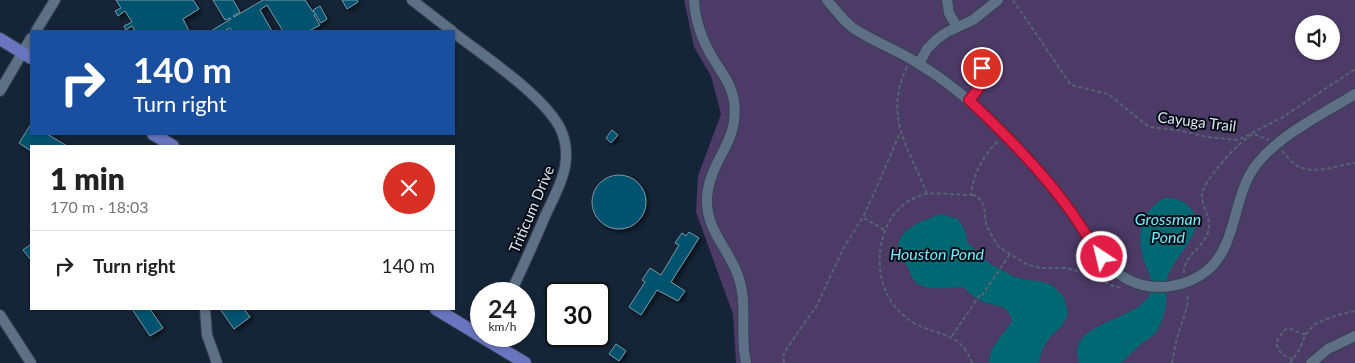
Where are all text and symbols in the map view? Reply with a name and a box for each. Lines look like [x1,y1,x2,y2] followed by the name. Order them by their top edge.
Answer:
[1295,15,1340,60] map controls
[1295,15,1340,60] button: sound
[961,47,1003,89] pin
[133,48,232,90] text: 140 m
[50,50,115,115] icon: right
[968,54,996,82] icon: arrive
[133,90,227,117] text: Turn right
[1157,107,1237,135] street label: Cayuga Trail
[50,160,125,196] text: 1 min
[383,162,435,214] button: close
[505,163,557,255] street label: Triticum Drive
[50,197,149,216] text: 170 m · 18:03
[1135,209,1201,246] water label: Grossman Pond
[1075,230,1127,282] position arrow
[890,244,985,263] water label: Houston Pond
[50,252,78,280] icon: right
[93,254,175,277] text: Turn right
[381,254,435,277] text: 140 m
[545,282,610,347] speed limit sign: 30
[488,293,517,323] text: 24
[488,319,517,334] text: km/h

